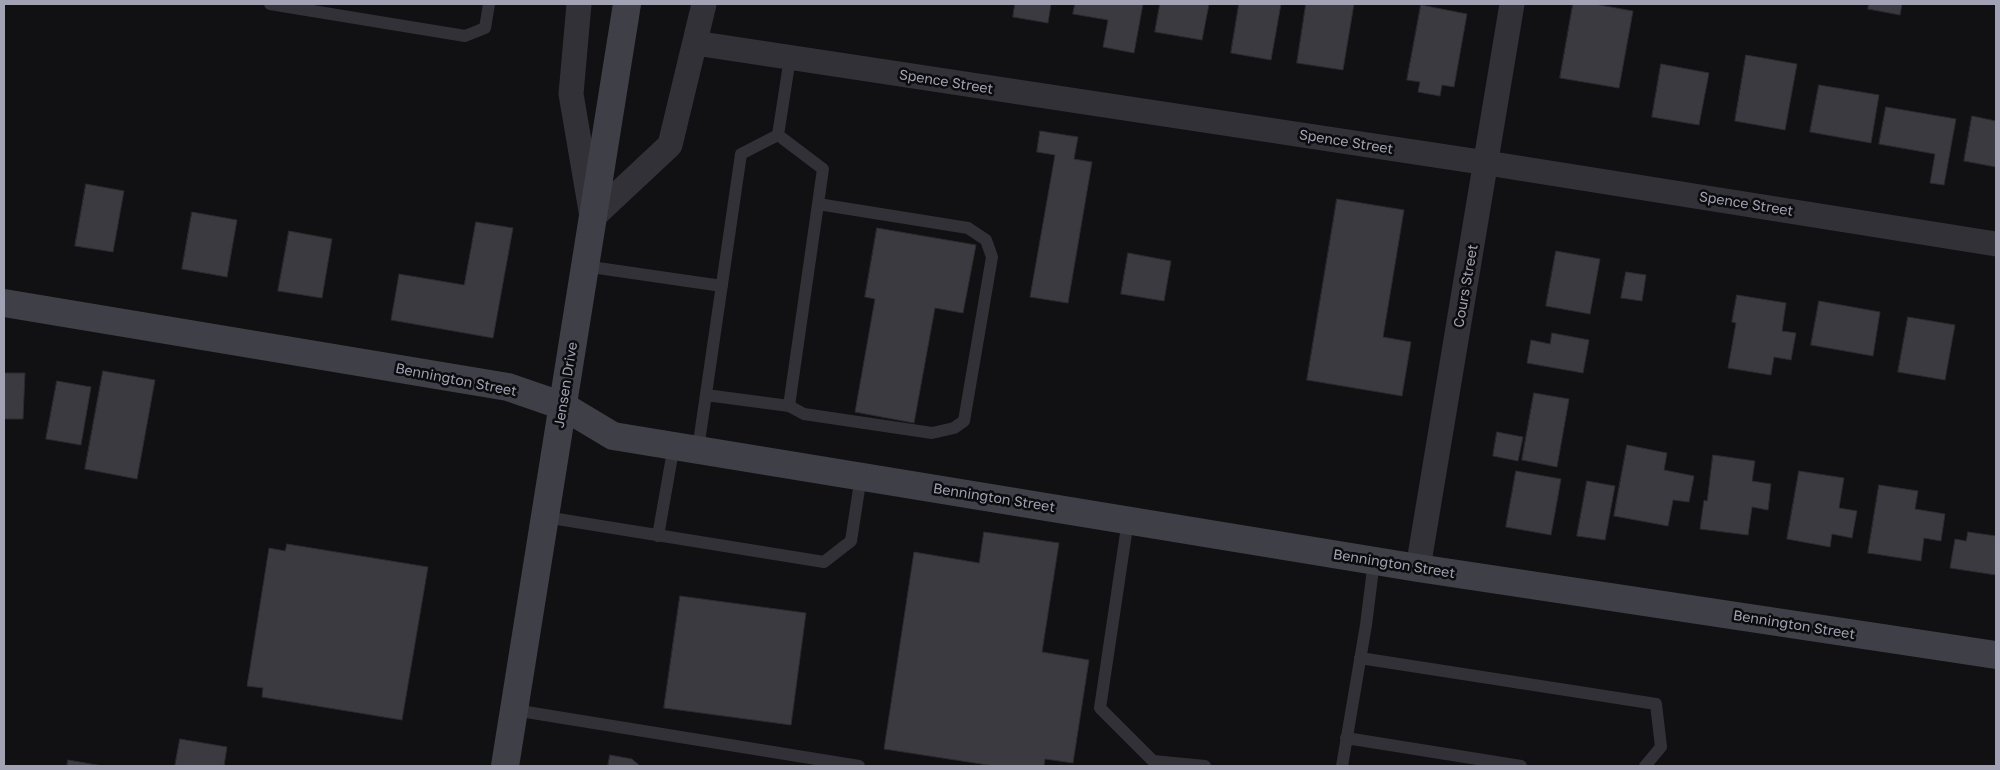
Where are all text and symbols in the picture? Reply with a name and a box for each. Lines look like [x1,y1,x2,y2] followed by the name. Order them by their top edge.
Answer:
[898,66,994,98] street label: Spence Street
[1298,126,1394,158] street label: Spence Street
[1698,188,1794,220] street label: Spence Street
[1450,243,1482,329] street label: Cours Street
[551,341,581,429] street label: Jensen Drive
[394,360,518,400] street label: Bennington Street
[932,480,1056,516] street label: Bennington Street
[1332,546,1456,582] street label: Bennington Street
[1732,607,1856,643] street label: Bennington Street

